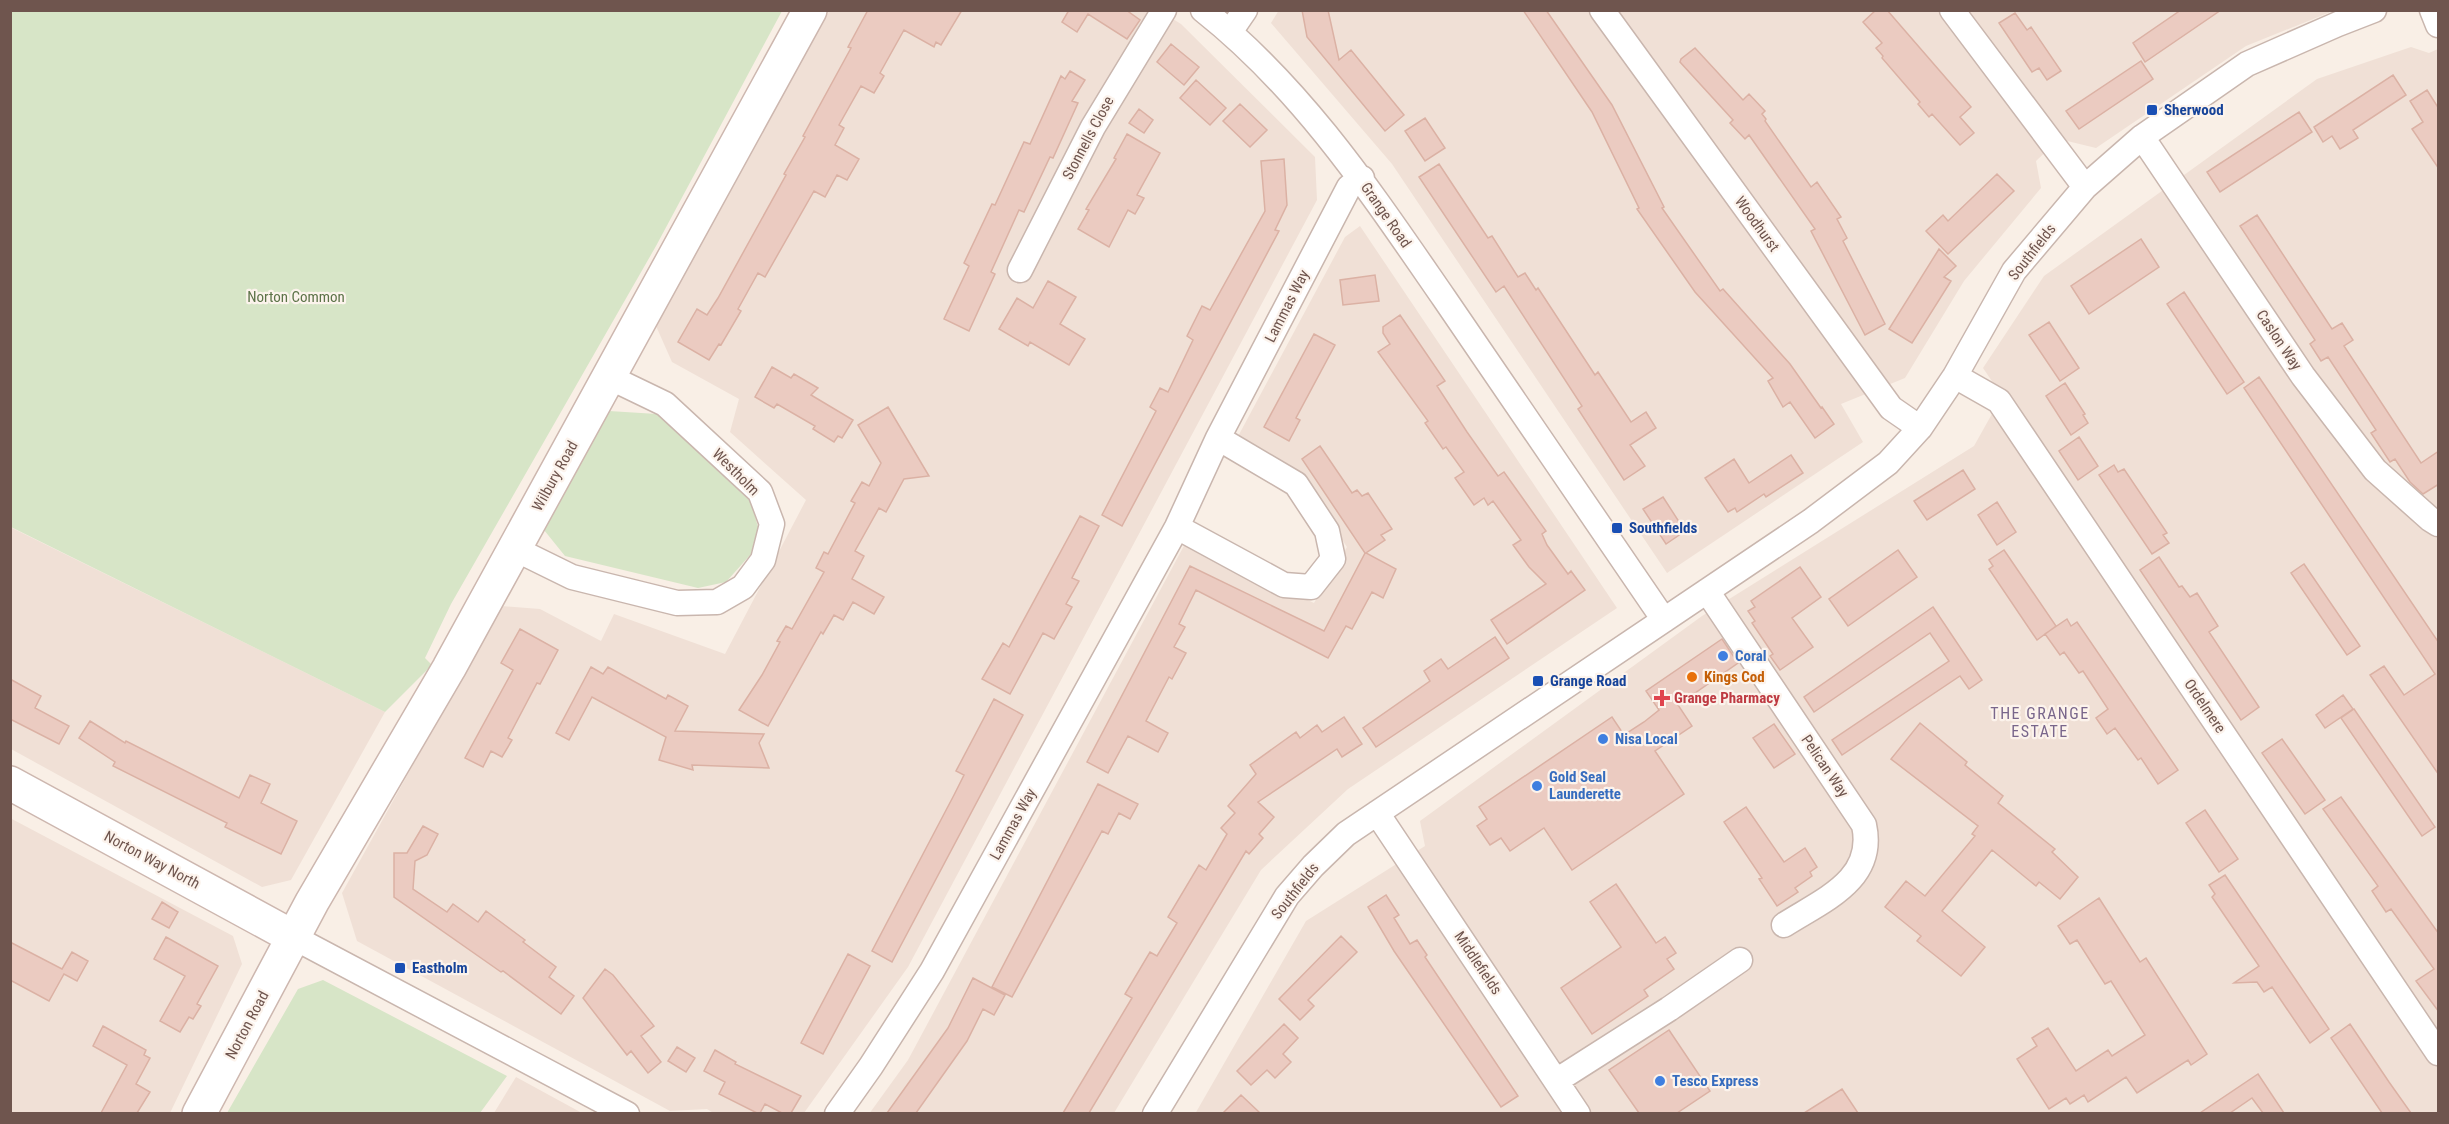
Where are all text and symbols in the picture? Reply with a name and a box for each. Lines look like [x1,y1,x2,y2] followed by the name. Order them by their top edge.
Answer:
[1059,93,1117,183] street label: Stonnells Close
[2164,101,2224,119] place label: Sherwood
[2145,103,2159,117] marker: Sherwood
[1357,179,1415,251] street label: Grange Road
[1731,193,1783,255] street label: Woodhurst
[2004,220,2060,284] street label: Southfields
[1261,267,1313,345] street label: Lammas Way
[247,288,345,306] park label: Norton Common
[2252,306,2306,374] street label: Caslon Way
[528,438,582,514] street label: Wilbury Road
[709,445,763,499] street label: Westholm
[1629,519,1697,537] place label: Southfields
[1610,521,1624,535] marker: Southfields
[1735,647,1767,665] place label: Coral
[1716,649,1730,663] marker: Coral
[1704,668,1765,686] place label: Kings Cod
[1685,670,1699,684] marker: Kings Cod
[1550,672,1626,690] place label: Grange Road
[1531,674,1545,688] marker: Grange Road
[2180,676,2230,736] street label: Ordelmere
[1674,689,1780,707] place label: Grange Pharmacy
[1655,691,1669,705] marker: Grange Pharmacy
[1990,704,2090,741] district label: THE GRANGE ESTATE
[1615,730,1678,748] place label: Nisa Local
[1798,731,1852,801] street label: Pelican Way
[1596,732,1610,746] marker: Nisa Local
[1549,768,1621,803] place label: Gold Seal Launderette
[1530,779,1544,793] marker: Gold Seal Launderette
[986,785,1040,863] street label: Lammas Way
[101,827,203,893] street label: Norton Way North
[1267,859,1323,923] street label: Southfields
[1450,928,1506,998] street label: Middlefields
[412,959,468,977] place label: Eastholm
[393,961,407,975] marker: Eastholm
[222,988,272,1062] street label: Norton Road
[1672,1072,1759,1090] place label: Tesco Express
[1653,1074,1667,1088] marker: Tesco Express

